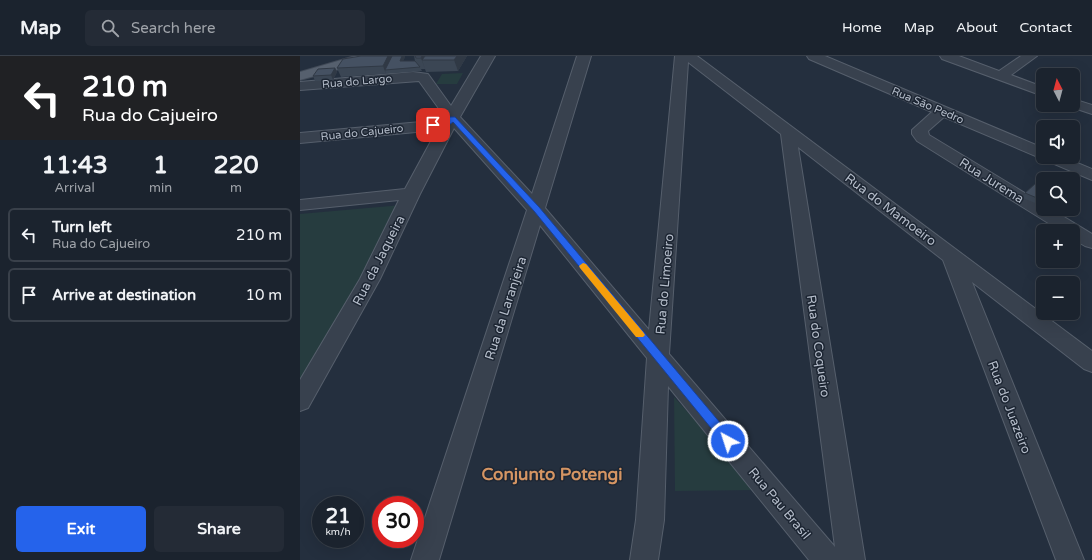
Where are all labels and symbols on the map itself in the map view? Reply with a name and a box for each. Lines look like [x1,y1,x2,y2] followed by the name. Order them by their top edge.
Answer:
[1036,68,1080,112] north arrow
[321,72,393,91] street label: Rua do Largo
[890,84,966,127] street label: Rua São Pedro
[416,108,450,142] pin
[320,122,404,143] street label: Rua do Cajueiro
[956,155,1027,207] street label: Rua Jurema
[842,170,939,249] street label: Rua do Mamoeiro
[349,213,409,308] street label: Rua da Jaqueira
[653,233,677,335] street label: Rua do Limoeiro
[482,255,530,362] street label: Rua da Laranjeira
[803,294,833,399] street label: Rua do Coqueiro
[984,359,1034,456] street label: Rua do Juazeiro
[707,420,749,462] position arrow
[482,464,622,485] district label: Conjunto Potengi
[745,465,814,543] street label: Rua Pau Brasil
[372,496,424,548] speed limit sign: 30

